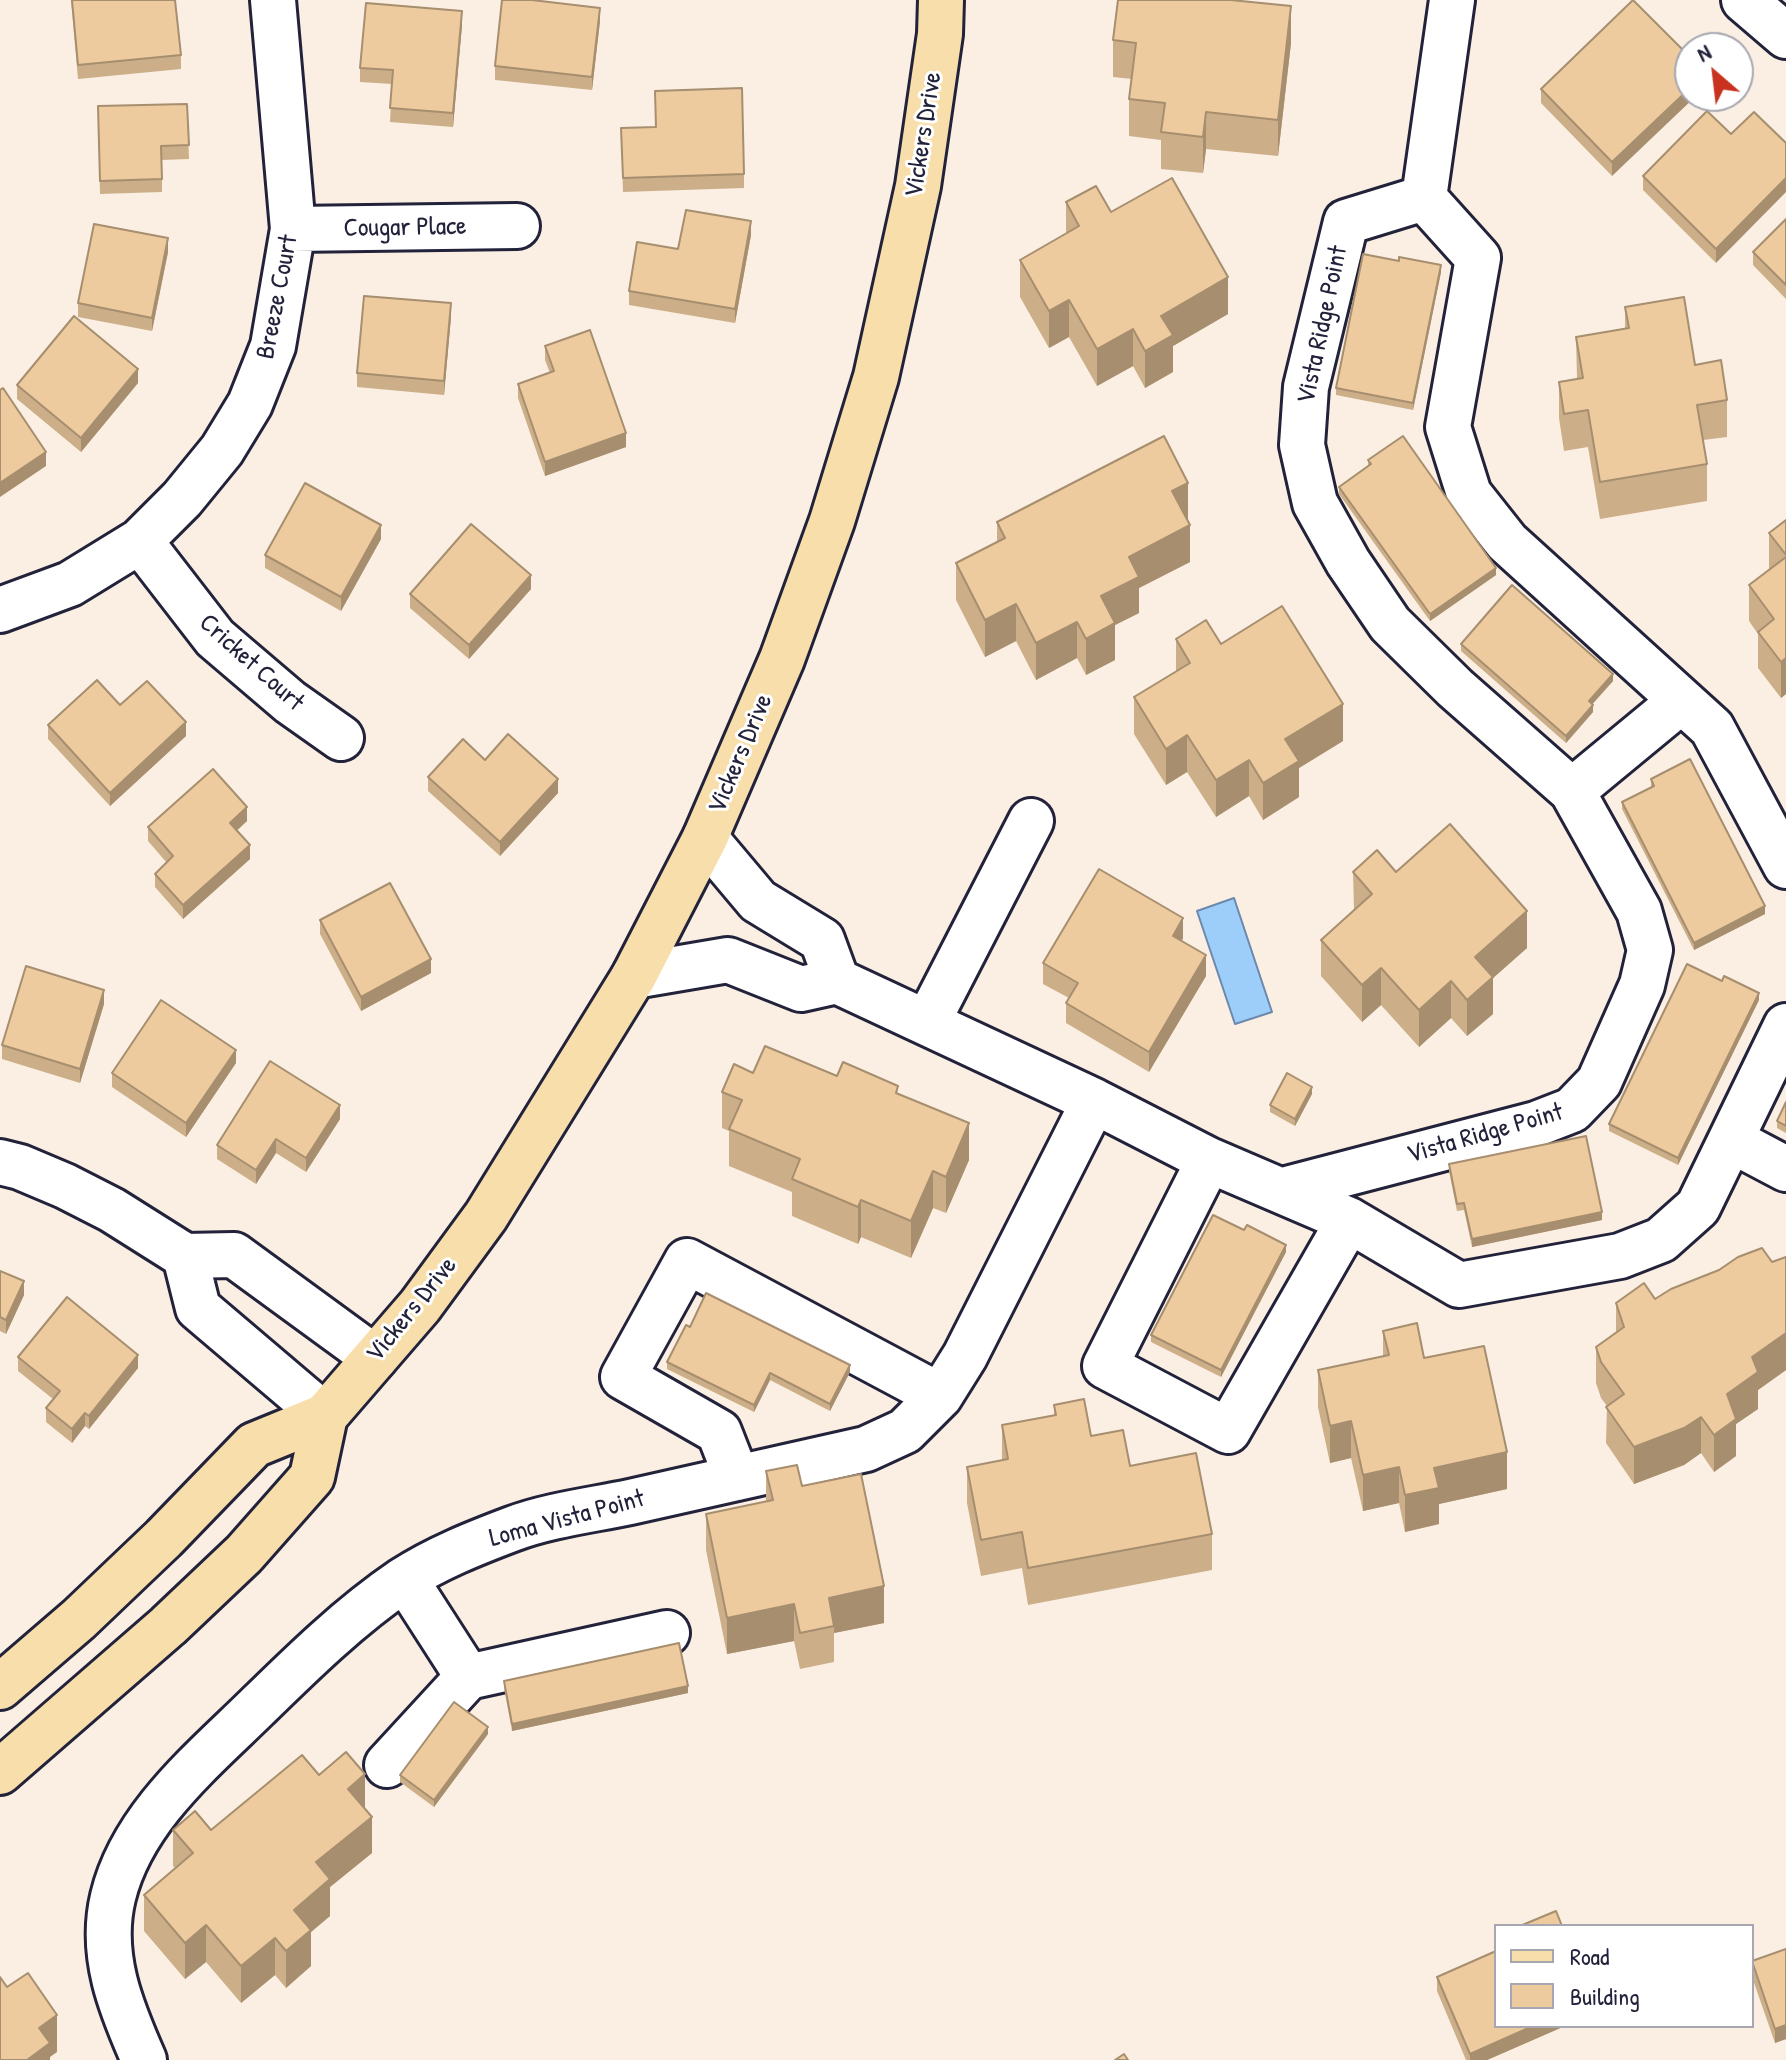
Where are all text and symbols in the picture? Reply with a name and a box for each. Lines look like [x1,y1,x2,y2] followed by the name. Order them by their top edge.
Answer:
[1674,32,1754,112] north arrow
[1691,37,1716,69] text: N
[899,70,949,200] street label: Vickers Drive
[343,211,467,245] street label: Cougar Place
[251,232,305,362] street label: Breeze Court
[1291,243,1355,407] street label: Vista Ridge Point
[192,608,310,718] street label: Cricket Court
[702,690,780,818] street label: Vickers Drive
[1403,1097,1567,1171] street label: Vista Ridge Point
[360,1251,464,1369] street label: Vickers Drive
[486,1483,648,1555] street label: Loma Vista Point
[1494,1924,1754,2028] legend
[1570,1940,1609,1972] text: Road
[1570,1980,1640,2012] text: Building

